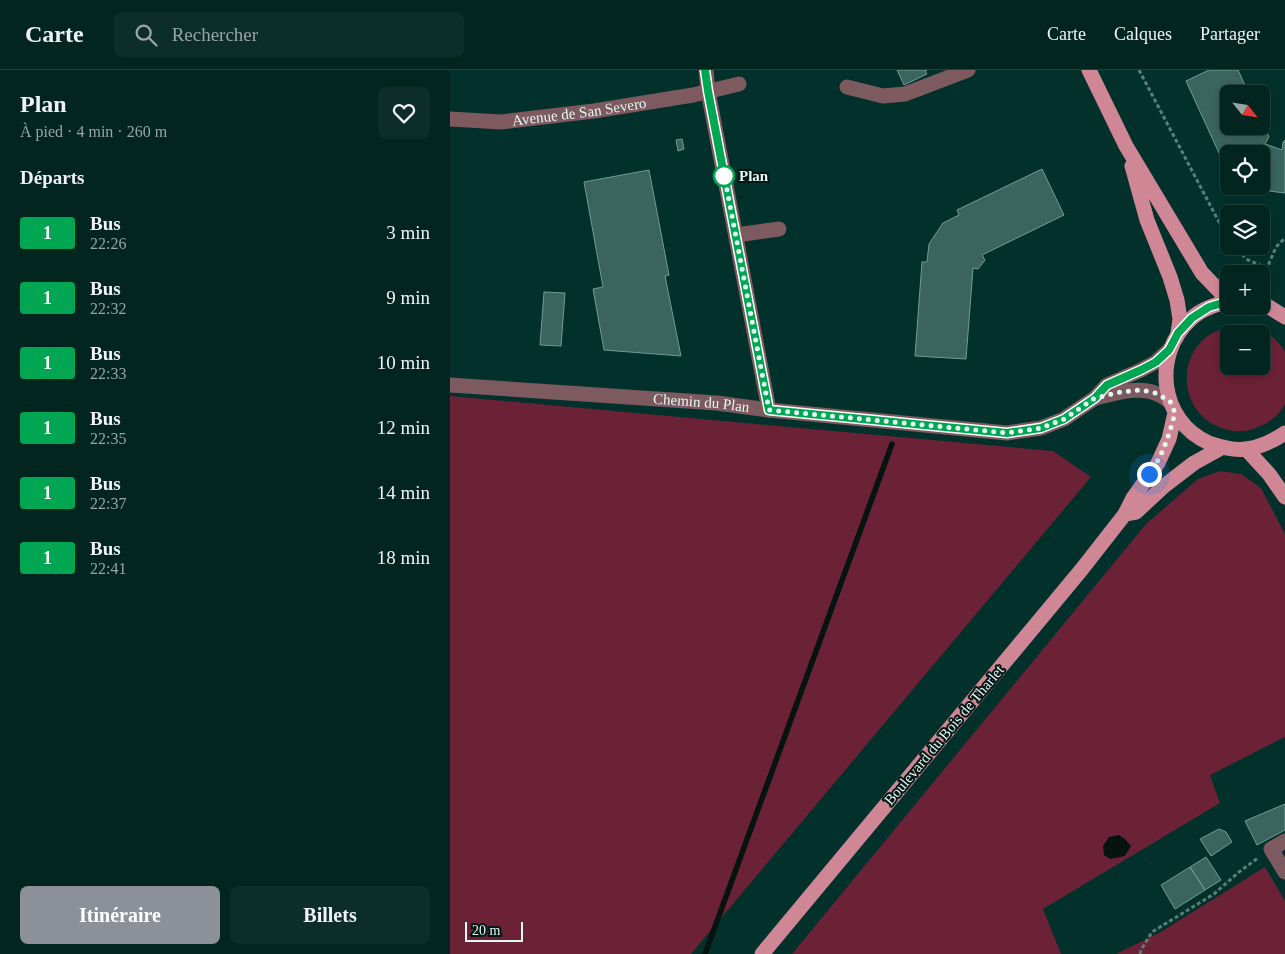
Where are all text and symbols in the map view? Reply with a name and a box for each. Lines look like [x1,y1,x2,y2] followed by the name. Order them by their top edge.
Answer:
[114,12,464,57] search box
[25,21,84,47] text: Carte
[132,21,160,49] icon: search
[172,24,258,45] text: Rechercher
[1047,24,1086,44] text: Carte
[1114,24,1172,44] text: Calques
[1200,24,1260,44] text: Partager
[1220,85,1270,135] north arrow
[1220,85,1270,375] map controls
[378,87,430,139] button: heart
[20,91,67,117] text: Plan
[511,95,647,129] street label: Avenue de San Severo
[20,123,167,140] text: À pied · 4 min · 260 m
[1220,145,1270,195] button: locate
[713,165,735,187] marker: Plan
[20,167,84,188] text: Départs
[739,168,769,184] place label: Plan
[1220,205,1270,255] button: layers
[90,213,121,234] text: Bus
[386,222,430,243] text: 3 min
[43,223,52,243] text: 1
[90,235,126,252] text: 22:26
[1220,265,1270,315] button: +
[90,278,121,299] text: Bus
[386,287,430,308] text: 9 min
[43,288,52,308] text: 1
[90,300,126,317] text: 22:32
[1220,325,1270,375] button: −
[90,343,121,364] text: Bus
[377,352,430,373] text: 10 min
[43,353,52,373] text: 1
[90,365,126,382] text: 22:33
[653,391,751,415] street label: Chemin du Plan
[90,408,121,429] text: Bus
[377,417,430,438] text: 12 min
[43,418,52,438] text: 1
[90,430,126,447] text: 22:35
[1137,462,1162,487] your location
[90,473,121,494] text: Bus
[377,482,430,503] text: 14 min
[43,483,52,503] text: 1
[90,495,126,512] text: 22:37
[90,538,121,559] text: Bus
[377,547,430,568] text: 18 min
[43,548,52,568] text: 1
[90,560,126,577] text: 22:41
[881,661,1008,808] street label: Boulevard du Bois de Tharlet
[20,886,220,944] button: Itinéraire
[230,886,430,944] button: Billets
[465,919,522,942] scale bar
[472,923,500,938] text: 20 m

